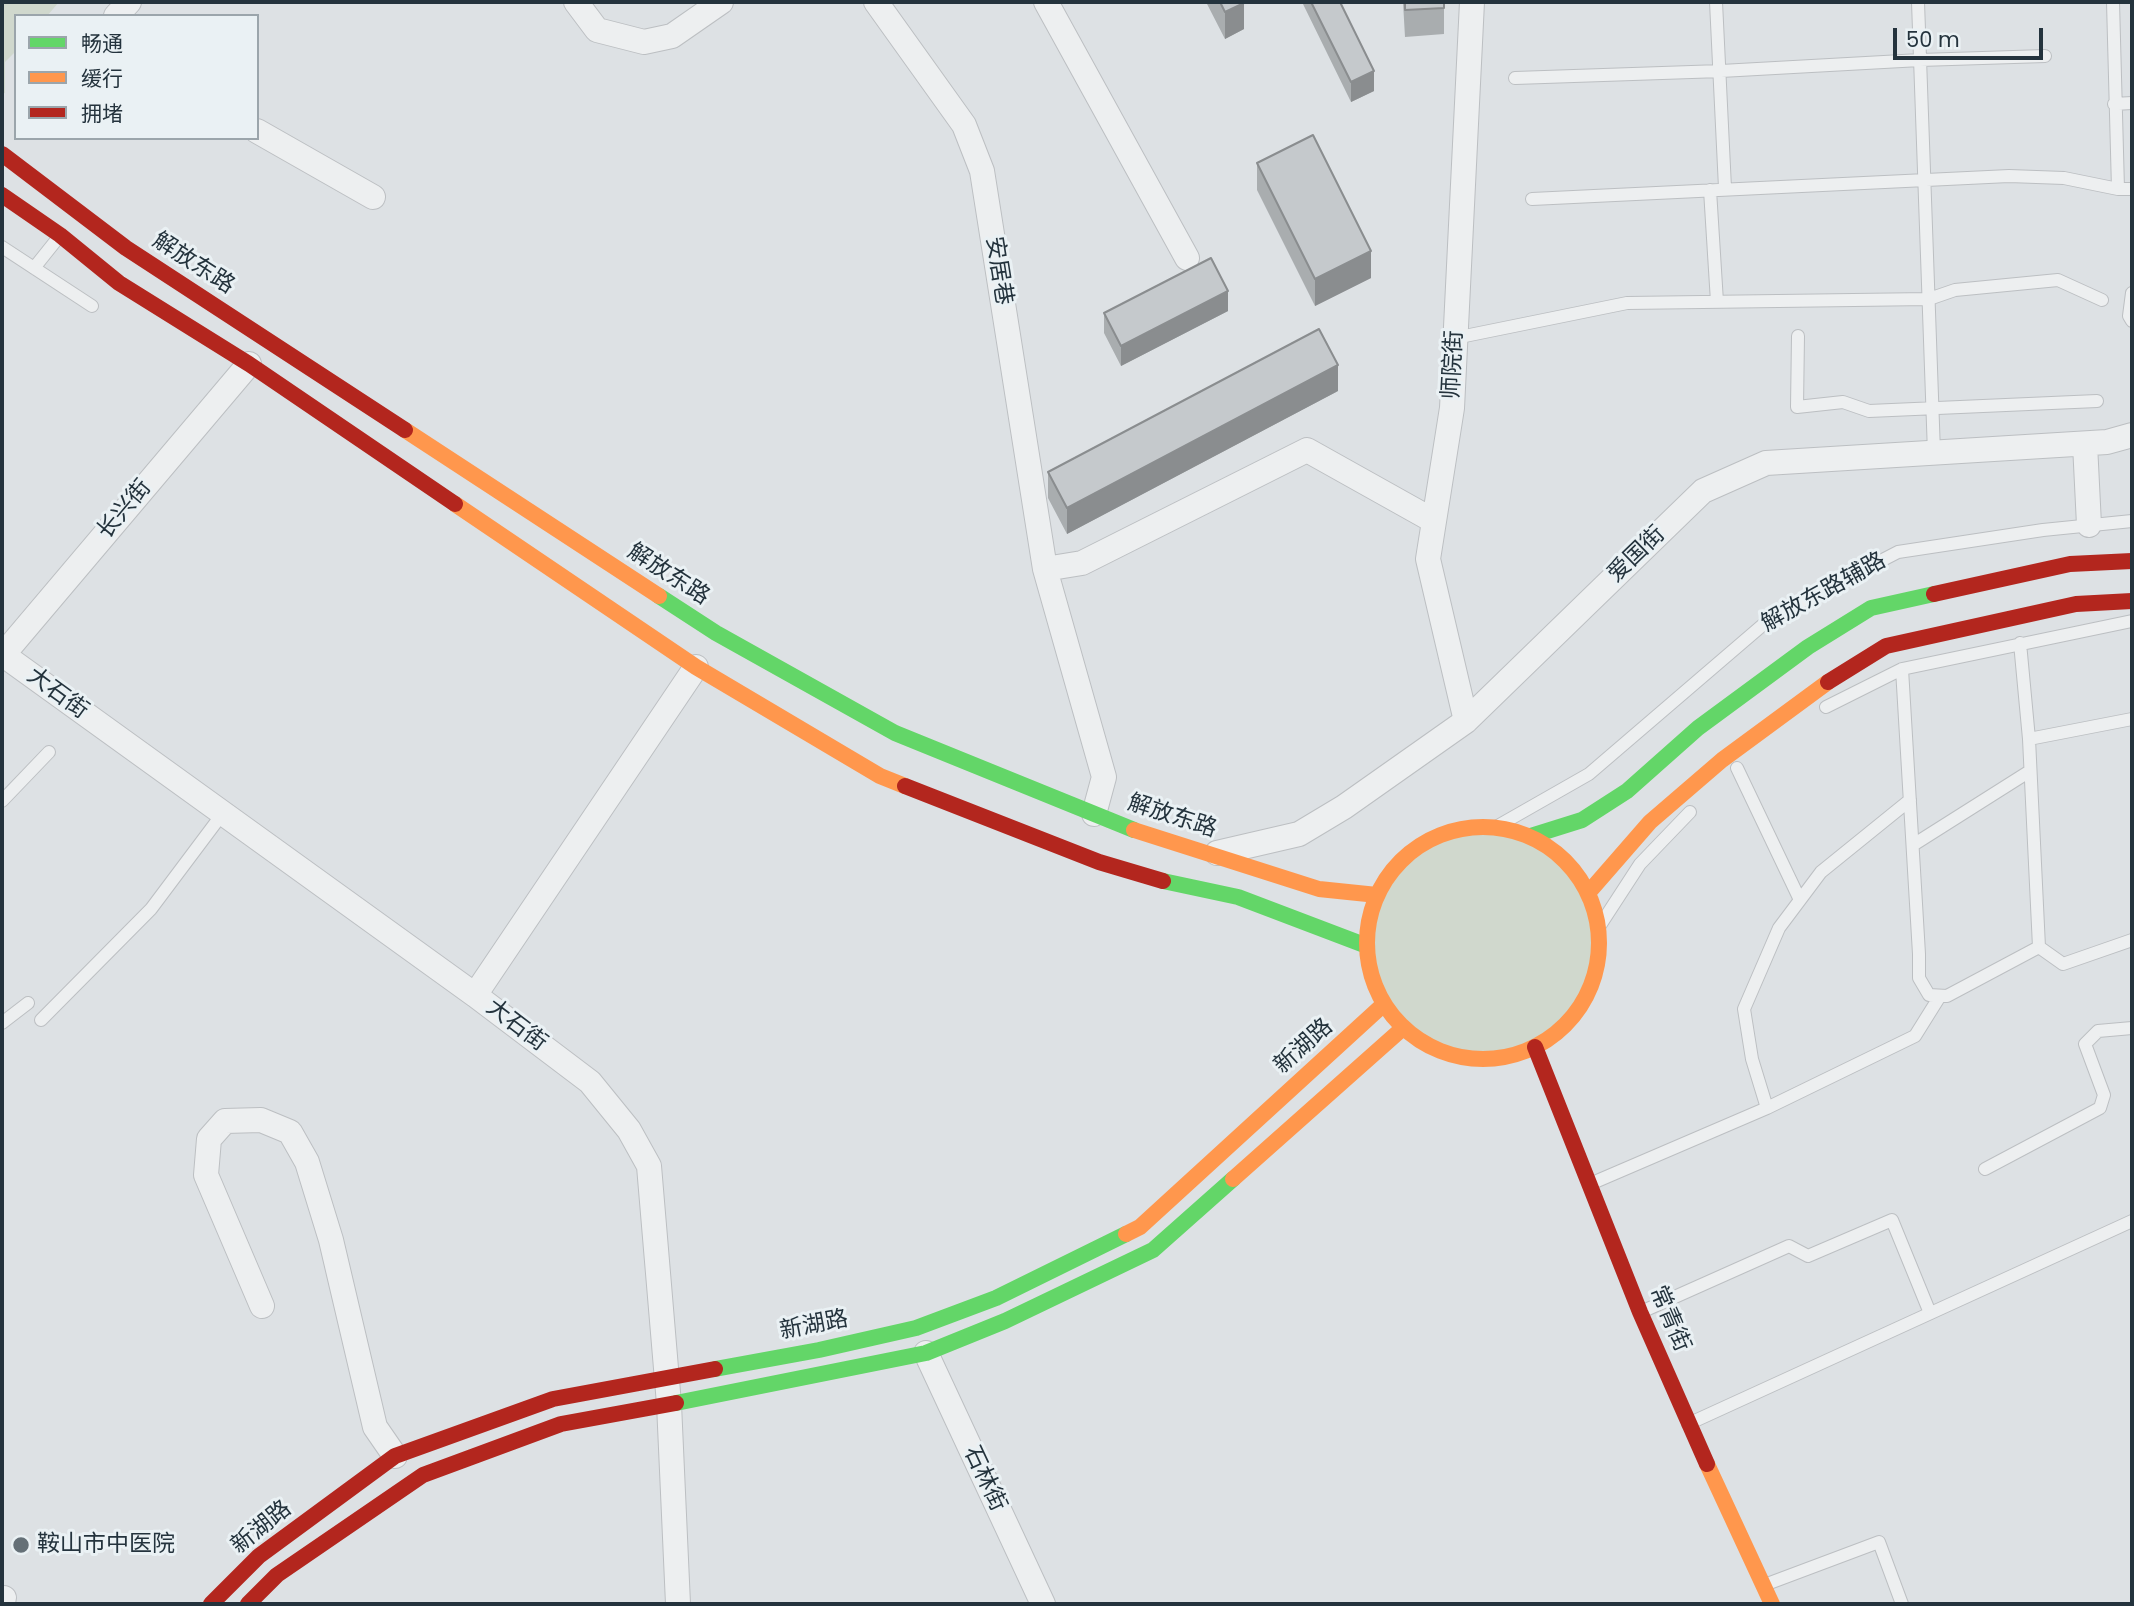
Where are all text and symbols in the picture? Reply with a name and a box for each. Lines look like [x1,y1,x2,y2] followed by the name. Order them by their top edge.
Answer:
[14,14,259,140] legend
[1896,14,2046,58] scale bar
[1906,25,1960,54] text: 50 m
[81,29,123,58] text: 畅通
[81,64,123,93] text: 缓行
[81,99,123,128] text: 拥堵
[147,227,239,301] street label: 解放东路
[979,235,1017,307] street label: 安居巷
[1438,330,1470,400] street label: 师院街
[92,475,158,545] street label: 长兴街
[1603,521,1671,589] street label: 爱国街
[622,538,714,612] street label: 解放东路
[1757,547,1891,639] street label: 解放东路辅路
[21,663,93,725] street label: 大石街
[1124,790,1220,844] street label: 解放东路
[480,994,552,1058] street label: 大石街
[1269,1014,1339,1080] street label: 新湖路
[1643,1282,1695,1356] street label: 常青街
[778,1306,850,1346] street label: 新湖路
[957,1442,1011,1516] street label: 石林街
[227,1496,297,1560] street label: 新湖路
[37,1531,175,1559] place label: 鞍山市中医院
[11,1535,31,1555] marker: 鞍山市中医院

